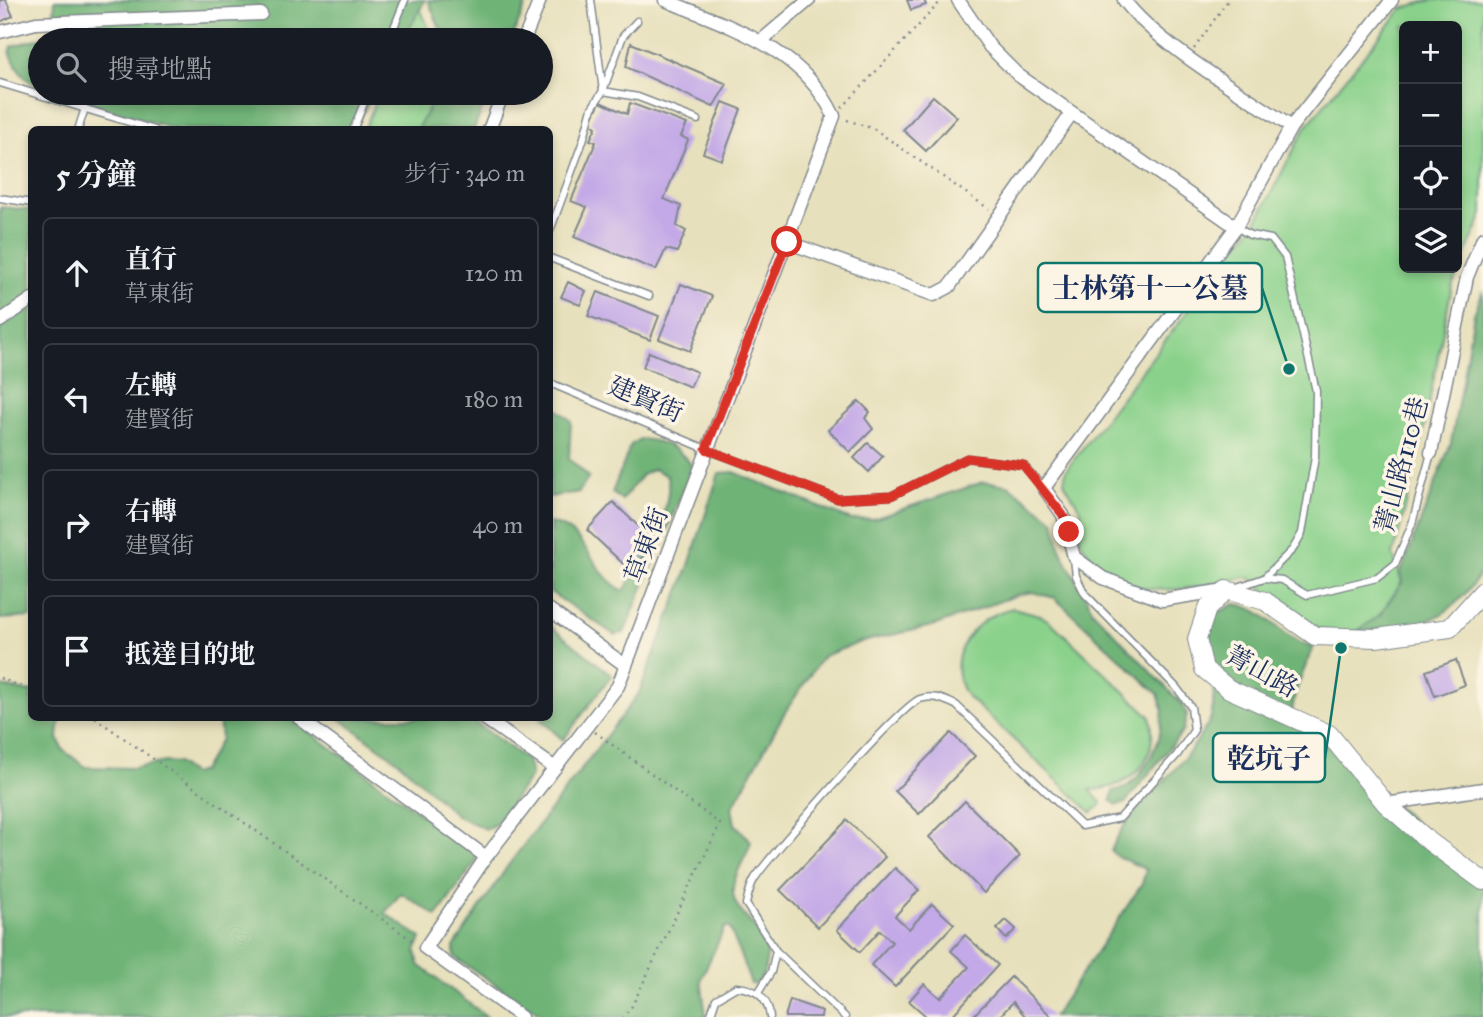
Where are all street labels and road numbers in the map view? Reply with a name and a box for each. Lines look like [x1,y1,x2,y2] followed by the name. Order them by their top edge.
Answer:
[604,369,688,429] street label: 建賢街
[1367,393,1435,537] street label: 菁山路110巷
[618,503,674,587] street label: 草東街
[1220,638,1304,704] street label: 菁山路

